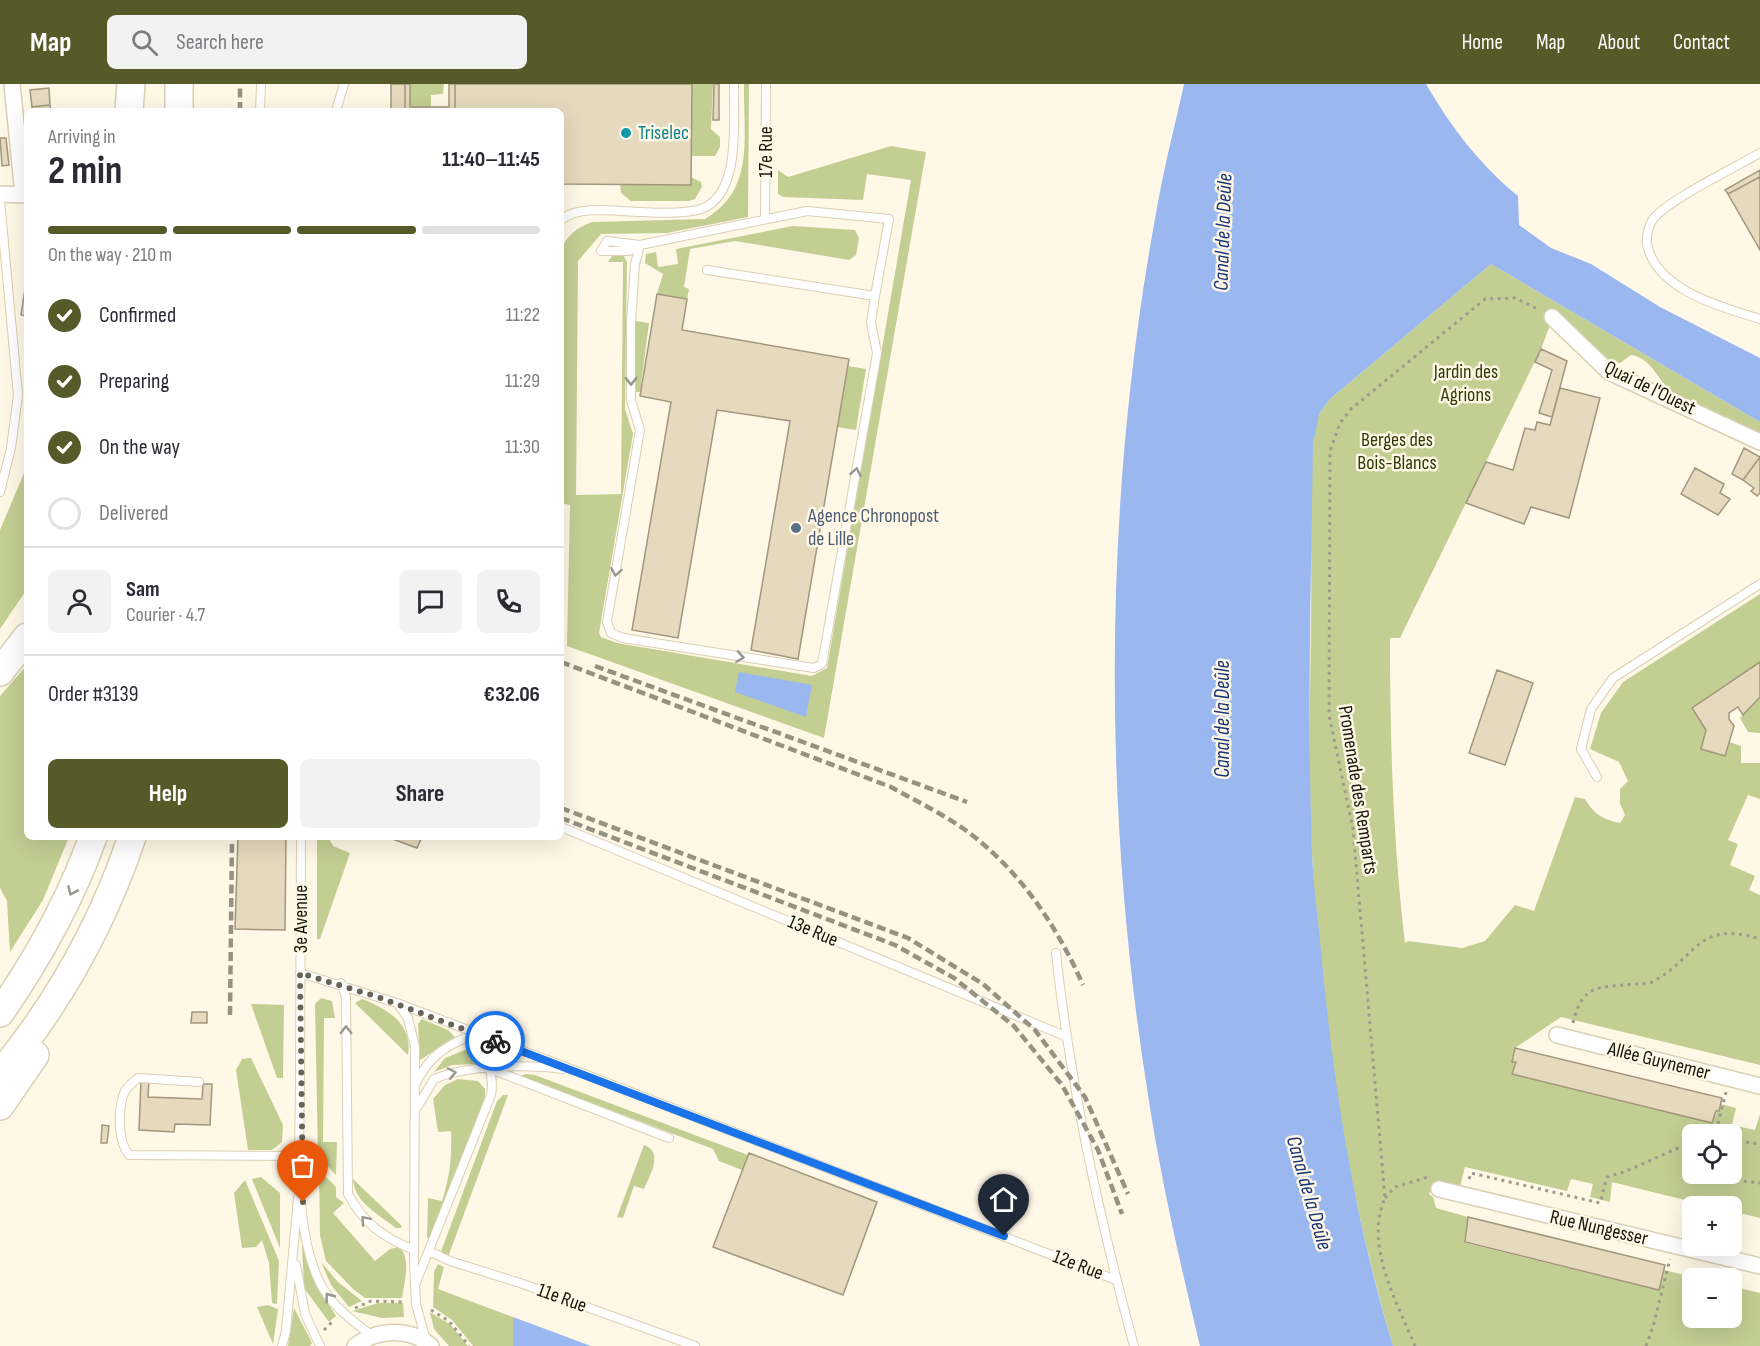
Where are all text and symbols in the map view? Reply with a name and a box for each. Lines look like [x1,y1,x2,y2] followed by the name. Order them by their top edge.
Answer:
[107,15,527,69] search box
[30,26,71,59] text: Map
[128,26,161,59] icon: search
[176,29,264,56] text: Search here
[1462,30,1503,55] text: Home
[1536,30,1565,55] text: Map
[1598,30,1640,55] text: About
[1673,30,1730,55] text: Contact
[638,121,689,145] place label: Triselec
[48,125,116,149] text: Arriving in
[619,126,633,140] marker: Triselec
[754,126,778,178] street label: 17e Rue
[442,146,540,173] text: 11:40–11:45
[48,148,122,195] text: 2 min
[1208,173,1238,291] water label: Canal de la Deûle
[48,243,172,267] text: On the way · 210 m
[48,299,81,332] icon: check
[99,302,176,329] text: Confirmed
[506,303,540,327] text: 11:22
[1600,356,1700,420] street label: Quai de l'Ouest
[1433,360,1498,407] park label: Jardin des Agrions
[48,365,81,398] icon: check
[99,368,169,395] text: Preparing
[505,369,540,393] text: 11:29
[625,376,637,385] one-way arrow
[1357,428,1437,475] park label: Berges des Bois-Blancs
[48,431,81,464] icon: check
[99,434,180,461] text: On the way
[505,435,540,459] text: 11:30
[850,468,862,477] one-way arrow
[99,500,168,527] text: Delivered
[807,504,939,551] place label: Agence Chronopost de Lille
[789,521,803,535] marker: Agence Chronopost de Lille
[610,567,623,577] one-way arrow
[48,570,111,633] button: person
[399,570,462,633] button: chat
[477,570,540,633] button: phone
[126,576,160,603] text: Sam
[126,603,205,627] text: Courier · 4.7
[736,650,745,662] one-way arrow
[1210,660,1235,778] water label: Canal de la Deûle
[48,681,139,708] text: Order #3139
[483,681,540,708] text: €32.06
[1333,704,1383,876] street label: Promenade des Remparts
[48,759,288,828] button: Help
[300,759,540,828] button: Share
[67,885,79,896] one-way arrow
[289,885,313,953] street label: 3e Avenue
[784,910,842,952] street label: 13e Rue
[465,1011,525,1071] courier
[479,1025,512,1058] icon: bike
[340,1026,352,1035] one-way arrow
[1604,1036,1713,1085] street label: Allée Guynemer
[447,1067,457,1080] one-way arrow
[1682,1124,1742,1328] map controls
[1682,1124,1742,1184] button: locate
[1281,1133,1337,1253] water label: Canal de la Deûle
[277,1140,328,1202] pin
[286,1149,319,1182] icon: bag
[978,1174,1029,1236] pin
[987,1183,1020,1216] icon: home
[1682,1196,1742,1256] button: +
[1548,1205,1651,1251] street label: Rue Nungesser
[361,1216,372,1227] one-way arrow
[1049,1244,1107,1286] street label: 12e Rue
[1682,1268,1742,1328] button: −
[534,1278,590,1318] street label: 11e Rue
[326,1292,337,1303] one-way arrow

